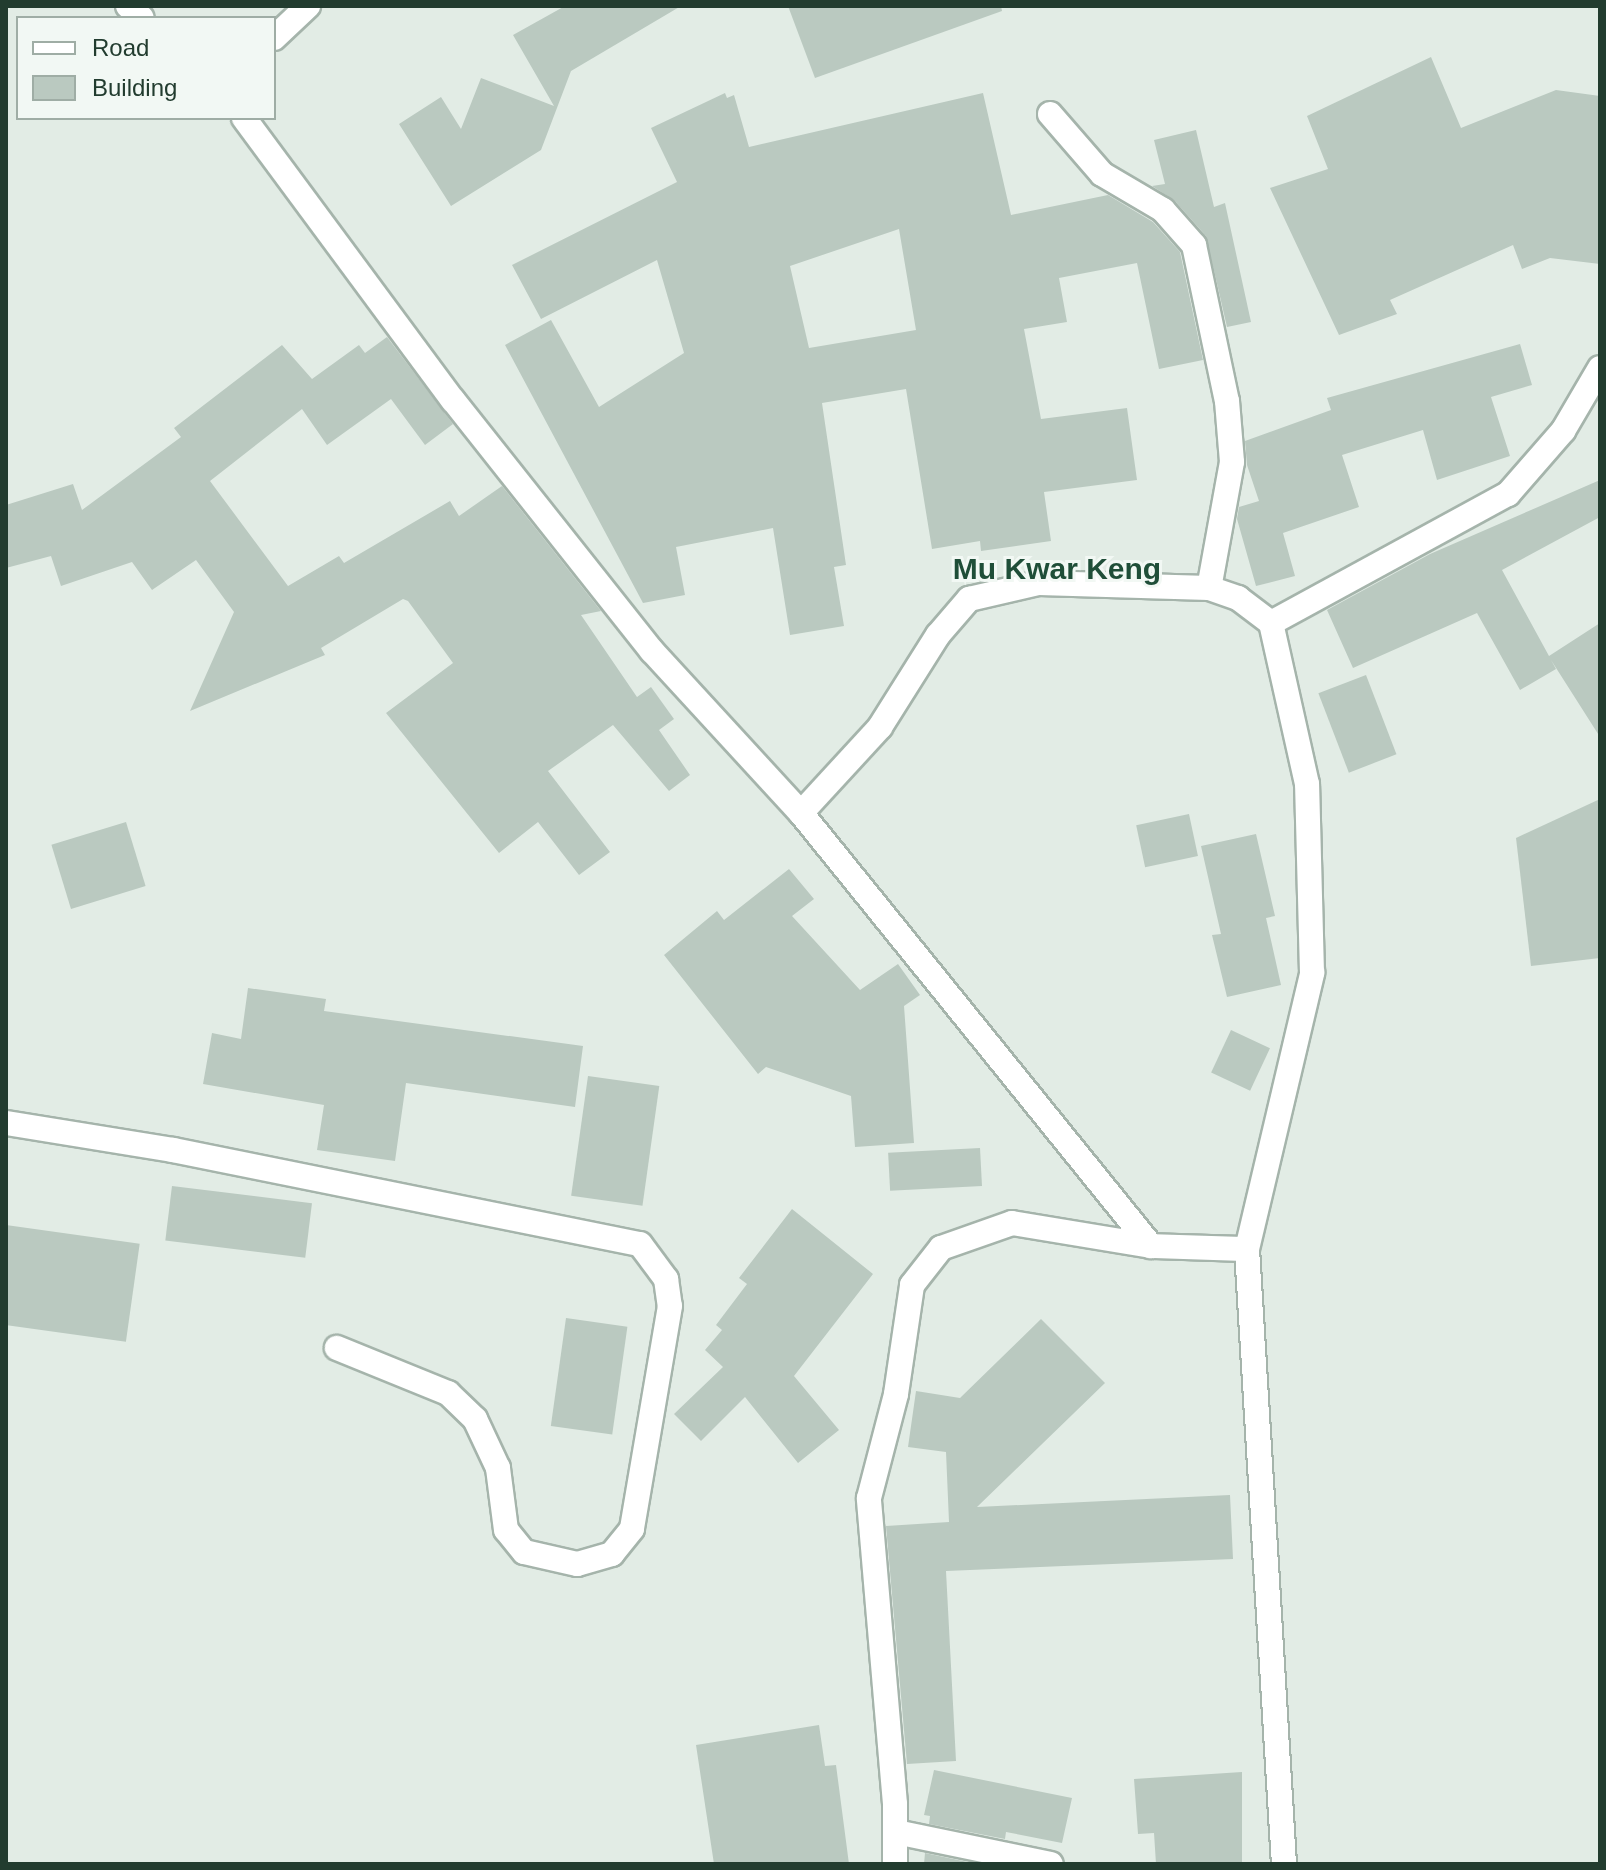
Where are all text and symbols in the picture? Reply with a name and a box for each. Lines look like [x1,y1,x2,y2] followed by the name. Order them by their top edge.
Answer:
[16,16,276,120] legend
[92,34,149,61] text: Road
[92,74,177,101] text: Building
[953,551,1161,587] district label: Mu Kwar Keng

